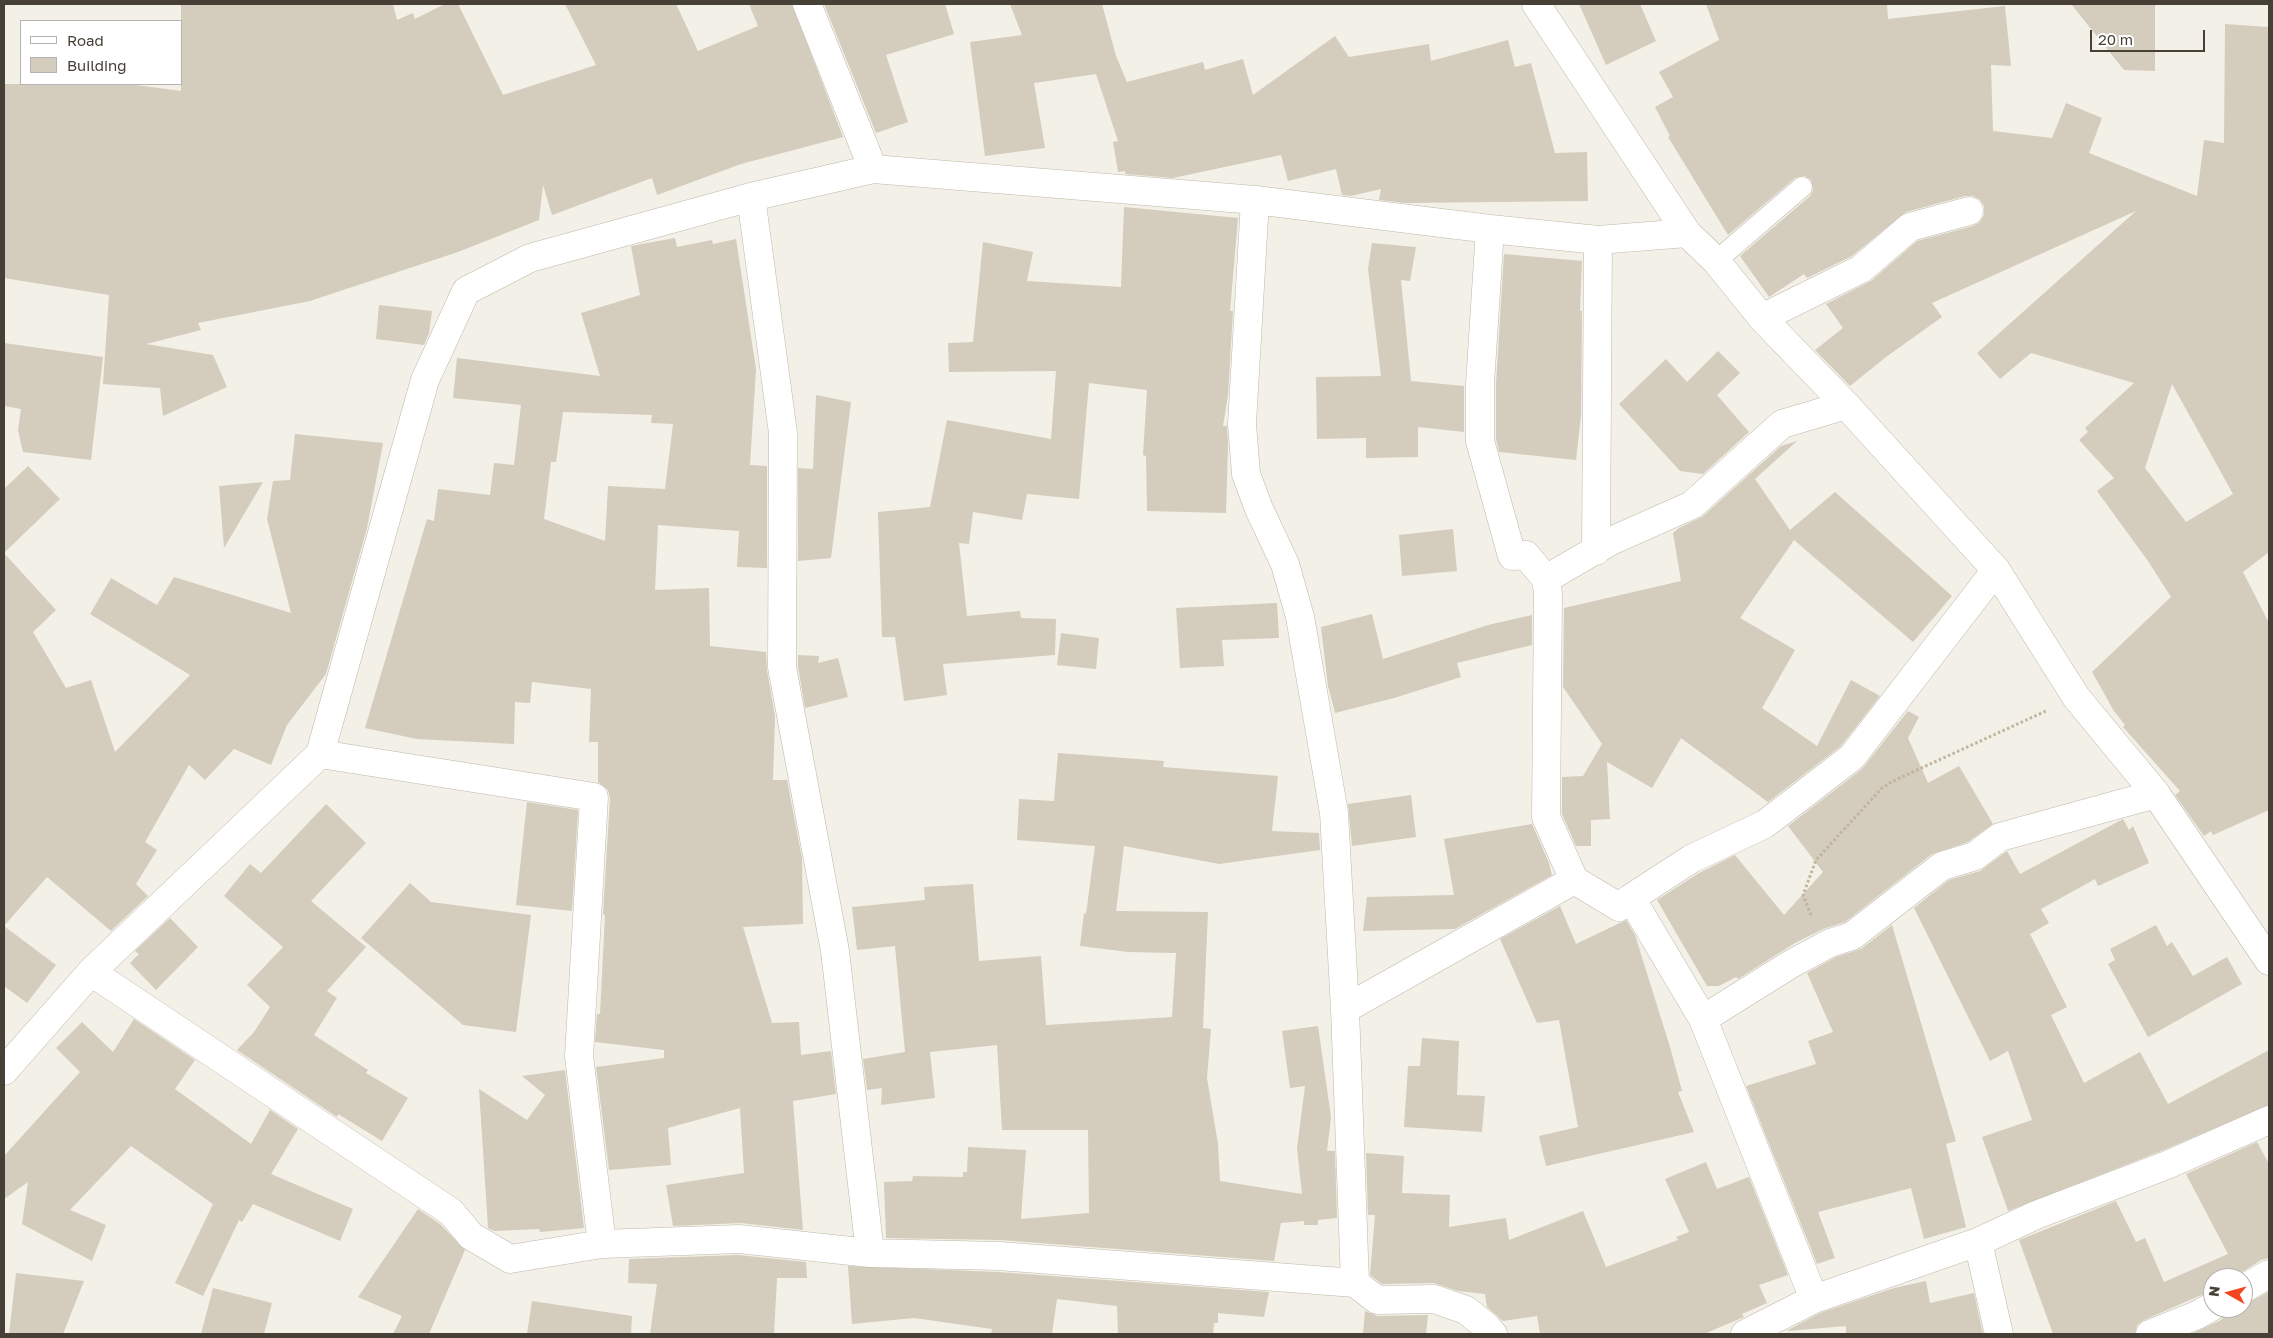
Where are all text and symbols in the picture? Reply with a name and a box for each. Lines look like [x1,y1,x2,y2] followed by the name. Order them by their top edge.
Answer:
[20,20,182,85] legend
[2093,20,2208,52] scale bar
[2098,30,2133,48] text: 20 m
[67,31,104,49] text: Road
[67,56,127,74] text: Building
[2203,1268,2253,1318] north arrow
[2205,1285,2223,1298] text: N

